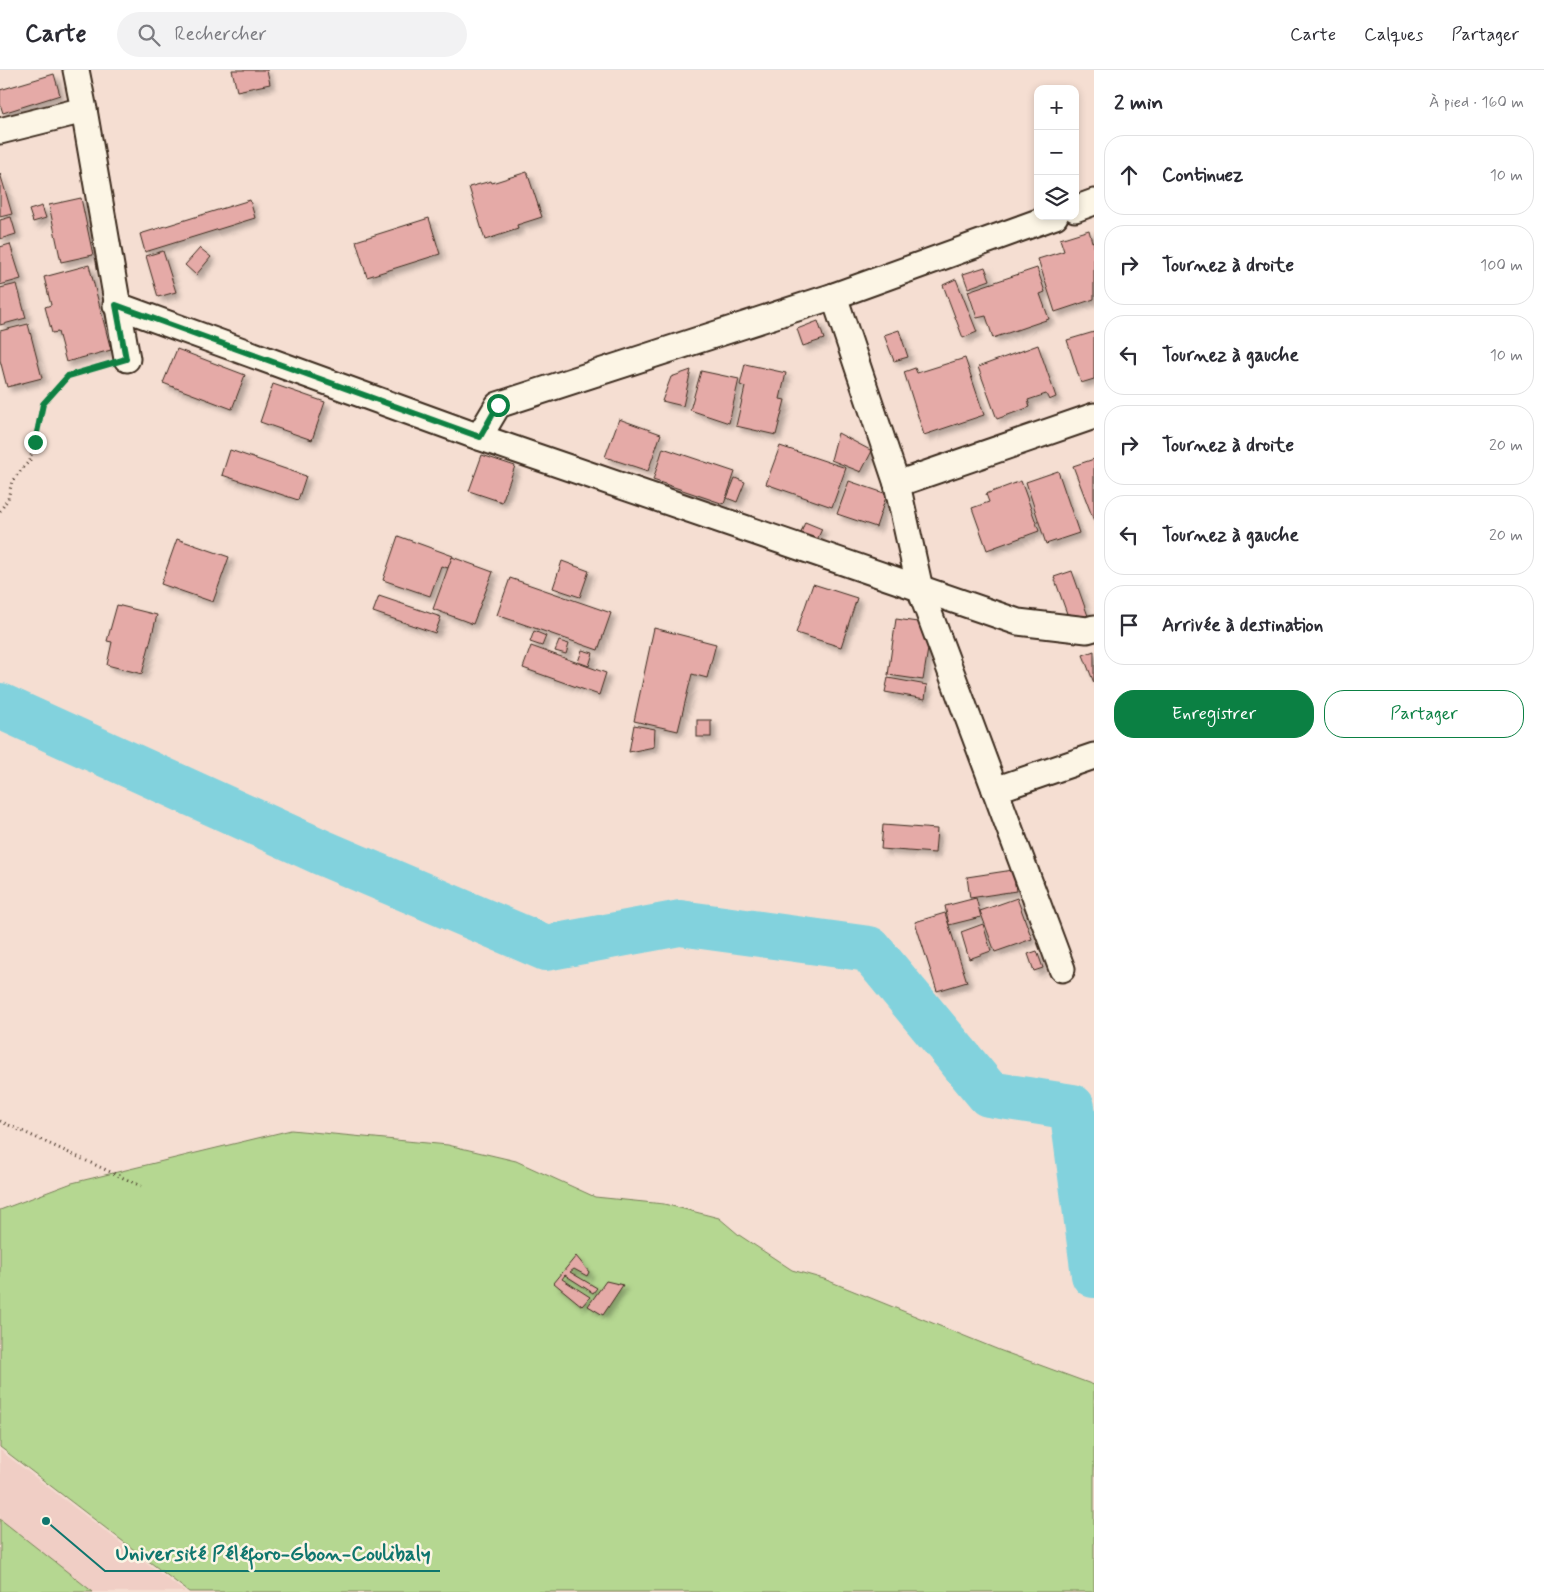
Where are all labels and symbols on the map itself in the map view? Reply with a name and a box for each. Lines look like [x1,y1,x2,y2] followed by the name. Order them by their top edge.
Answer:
[487,394,510,417] route start
[24,431,47,454] route end
[105,1535,440,1571] callout: Université Péléforo-Gbon-Coulibaly
[115,1540,431,1570] text: Université Péléforo-Gbon-Coulibaly

